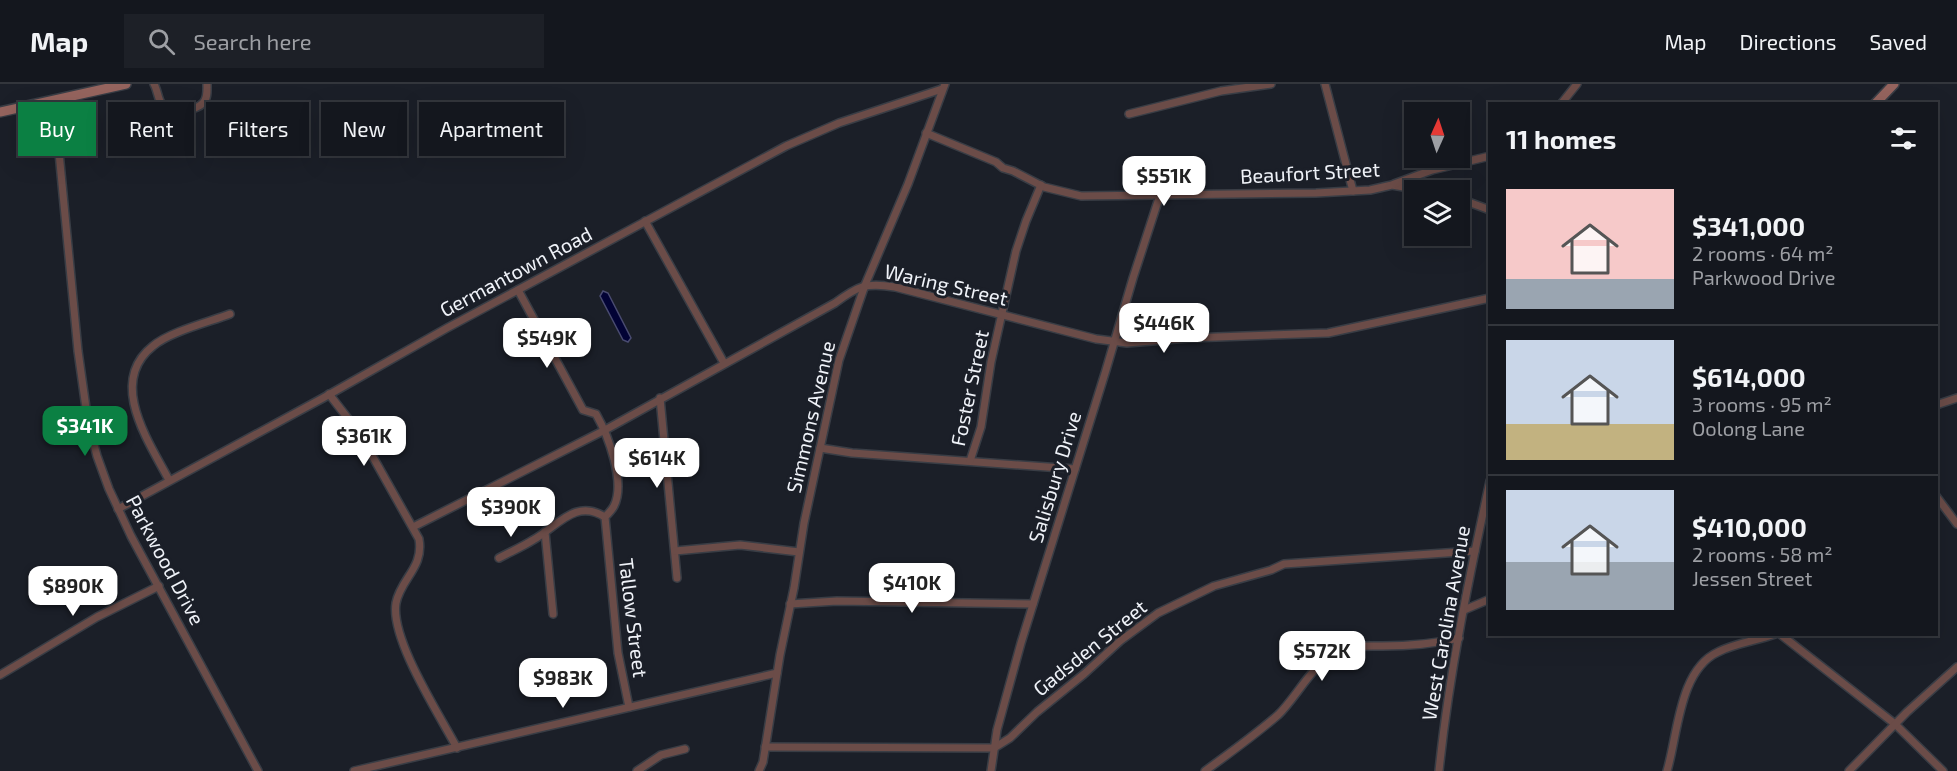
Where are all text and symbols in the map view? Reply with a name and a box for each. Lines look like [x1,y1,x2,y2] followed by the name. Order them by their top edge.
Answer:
[124,14,544,68] search box
[30,24,88,58] text: Map
[145,25,178,58] icon: search
[193,28,312,54] text: Search here
[1664,29,1707,54] text: Map
[1740,29,1836,54] text: Directions
[1869,29,1927,54] text: Saved
[18,102,96,156] chip: Buy
[108,102,194,156] chip: Rent
[206,102,309,156] chip: Filters
[321,102,407,156] chip: New
[419,102,564,156] chip: Apartment
[1404,102,1470,168] north arrow
[1404,102,1470,246] map controls
[1887,122,1920,155] icon: filters
[1506,123,1616,154] text: 11 homes
[1122,156,1206,207] pin: $551K
[1239,156,1381,188] street label: Beaufort Street
[1137,163,1192,187] text: $551K
[1404,180,1470,246] button: layers
[1692,210,1805,241] text: $341,000
[1554,213,1626,285] icon: home
[435,221,596,321] street label: Germantown Road
[1692,241,1834,265] text: 2 rooms · 64 m²
[882,258,1010,310] street label: Waring Street
[1692,265,1835,289] text: Parkwood Drive
[1122,303,1206,354] pin: $446K
[1133,310,1195,334] text: $446K
[505,318,589,369] pin: $549K
[517,325,577,349] text: $549K
[945,327,993,448] street label: Foster Street
[781,338,839,495] street label: Simmons Avenue
[1692,361,1806,392] text: $614,000
[1554,364,1626,436] icon: home
[1692,392,1832,416] text: 3 rooms · 95 m²
[43,406,127,457] pin: $341K
[1023,408,1085,545] street label: Salisbury Drive
[57,413,114,437] text: $341K
[322,416,406,467] pin: $361K
[1692,416,1805,440] text: Oolong Lane
[336,423,392,447] text: $361K
[615,438,699,489] pin: $614K
[628,445,686,469] text: $614K
[469,487,553,538] pin: $390K
[122,491,210,628] street label: Parkwood Drive
[481,494,541,518] text: $390K
[1692,511,1807,542] text: $410,000
[1554,514,1626,586] icon: home
[1416,523,1474,722] street label: West Carolina Avenue
[1692,542,1833,566] text: 2 rooms · 58 m²
[615,557,653,679] street label: Tallow Street
[870,563,954,614] pin: $410K
[31,566,115,617] pin: $890K
[1692,566,1812,590] text: Jessen Street
[883,570,941,594] text: $410K
[42,573,104,597] text: $890K
[1028,594,1151,700] street label: Gadsden Street
[1280,631,1364,682] pin: $572K
[1293,638,1351,662] text: $572K
[521,658,605,709] pin: $983K
[533,665,593,689] text: $983K

